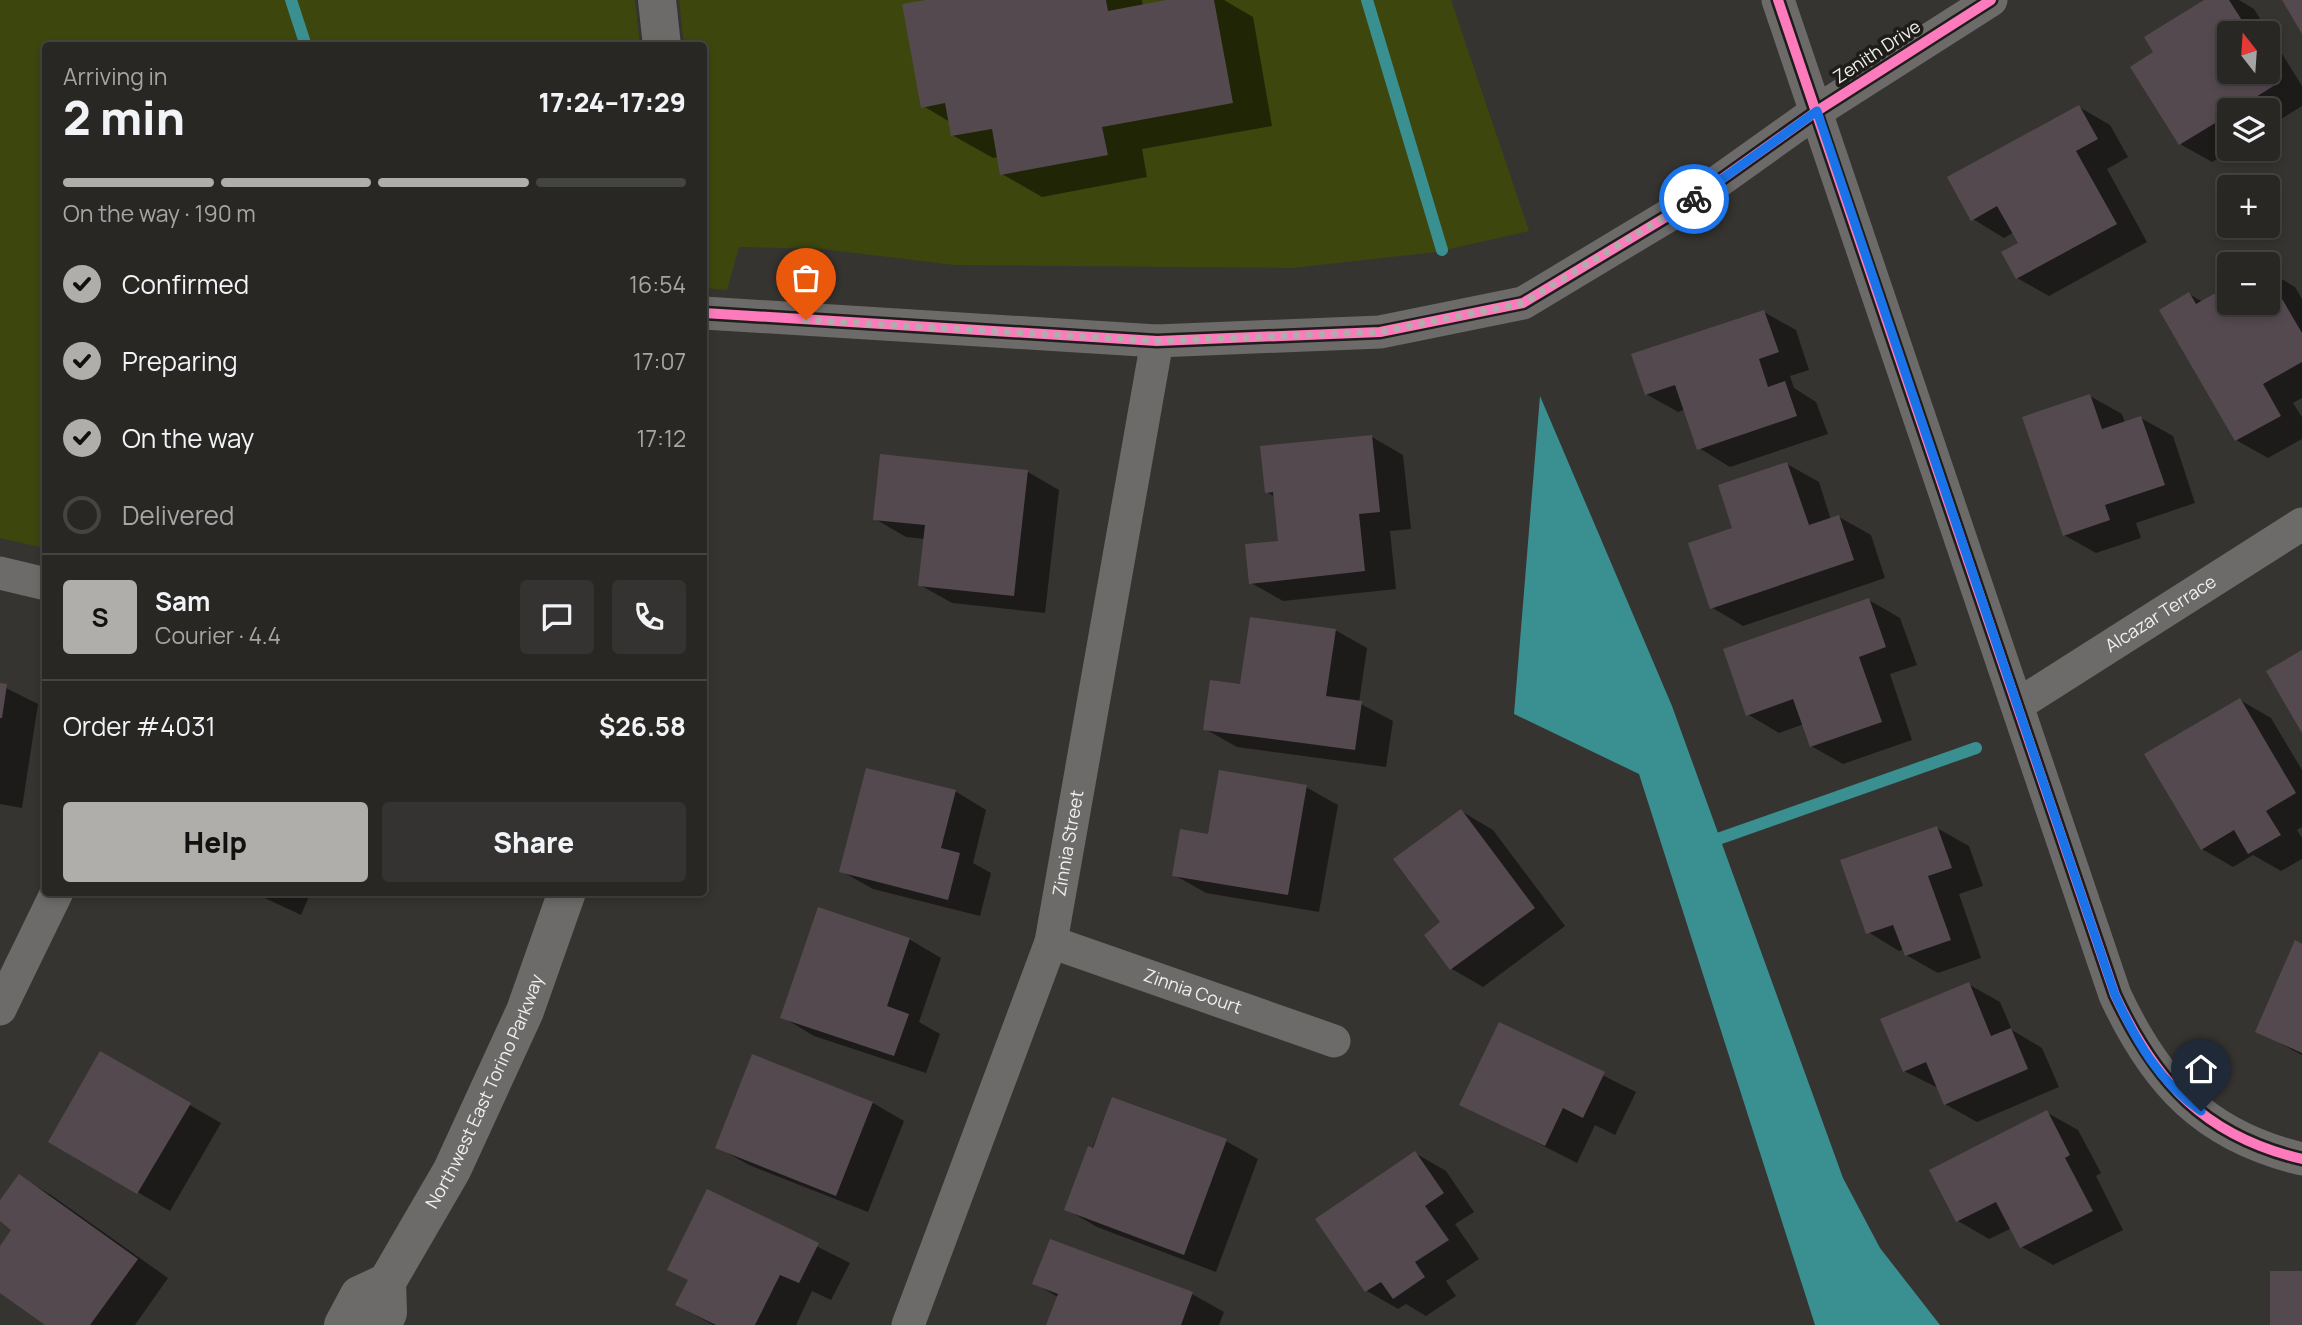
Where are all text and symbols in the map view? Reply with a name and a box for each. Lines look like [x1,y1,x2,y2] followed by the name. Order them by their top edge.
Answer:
[1828,14,1925,88] street label: Zenith Drive
[2217,21,2280,84] north arrow
[2217,21,2280,315] map controls
[63,60,168,92] text: Arriving in
[538,84,686,120] text: 17:24–17:29
[63,86,185,149] text: 2 min
[2217,98,2280,161] button: layers
[1659,164,1729,234] courier
[2217,175,2280,238] button: +
[1675,180,1713,218] icon: bike
[63,197,256,229] text: On the way · 190 m
[776,248,836,320] pin
[2217,252,2280,315] button: −
[787,259,825,297] icon: bag
[63,265,101,303] icon: check
[122,266,249,302] text: Confirmed
[629,268,686,300] text: 16:54
[63,342,101,380] icon: check
[122,343,238,379] text: Preparing
[633,345,686,377] text: 17:07
[63,419,101,457] icon: check
[122,420,254,456] text: On the way
[637,422,686,454] text: 17:12
[122,497,234,533] text: Delivered
[2100,569,2220,657] street label: Alcazar Terrace
[520,580,594,654] button: chat
[612,580,686,654] button: phone
[155,583,210,619] text: Sam
[91,599,109,635] text: S
[155,619,281,651] text: Courier · 4.4
[63,708,216,744] text: Order #4031
[599,708,686,744] text: $26.58
[1046,788,1089,898] street label: Zinnia Street
[63,802,368,882] button: Help
[382,802,686,882] button: Share
[1141,962,1245,1019] street label: Zinnia Court
[419,970,548,1213] street label: Northwest East Torino Parkway
[2171,1039,2231,1111] pin
[2182,1050,2220,1088] icon: home

